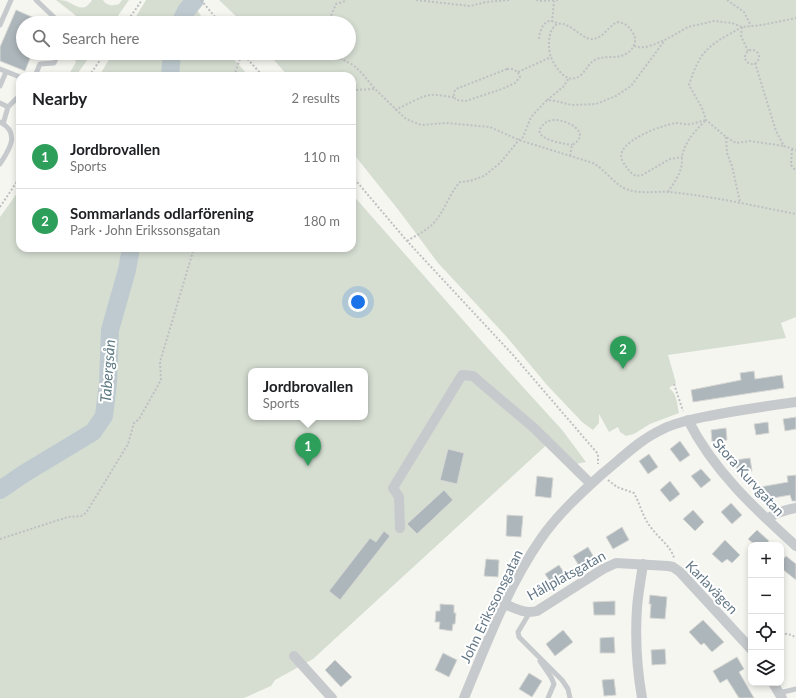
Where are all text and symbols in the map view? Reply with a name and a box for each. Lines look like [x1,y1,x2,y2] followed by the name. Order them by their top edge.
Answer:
[16,16,356,60] search box
[30,27,52,49] icon: search
[62,29,139,47] text: Search here
[32,88,87,109] text: Nearby
[292,90,340,106] text: 2 results
[70,140,160,158] text: Jordbrovallen
[41,149,49,165] text: 1
[303,149,340,165] text: 110 m
[70,158,107,174] text: Sports
[70,204,254,222] text: Sommarlands odlarförening
[41,213,49,229] text: 2
[303,213,340,229] text: 180 m
[70,222,220,238] text: Park · John Erikssonsgatan
[348,292,368,312] your location
[610,336,636,369] pin: 2
[96,339,118,403] water label: Tabergsån
[248,368,368,420] popup
[263,377,353,395] text: Jordbrovallen
[263,395,299,411] text: Sports
[295,433,321,466] pin: 1
[710,435,788,519] street label: Stora Kurvgatan
[748,542,784,686] map controls
[748,542,784,578] button: +
[456,546,526,666] street label: John Erikssonsgatan
[524,546,608,604] street label: Hållplatsgatan
[682,557,742,617] street label: Karlavägen
[748,578,784,614] button: −
[748,614,784,650] button: locate
[748,650,784,686] button: layers

